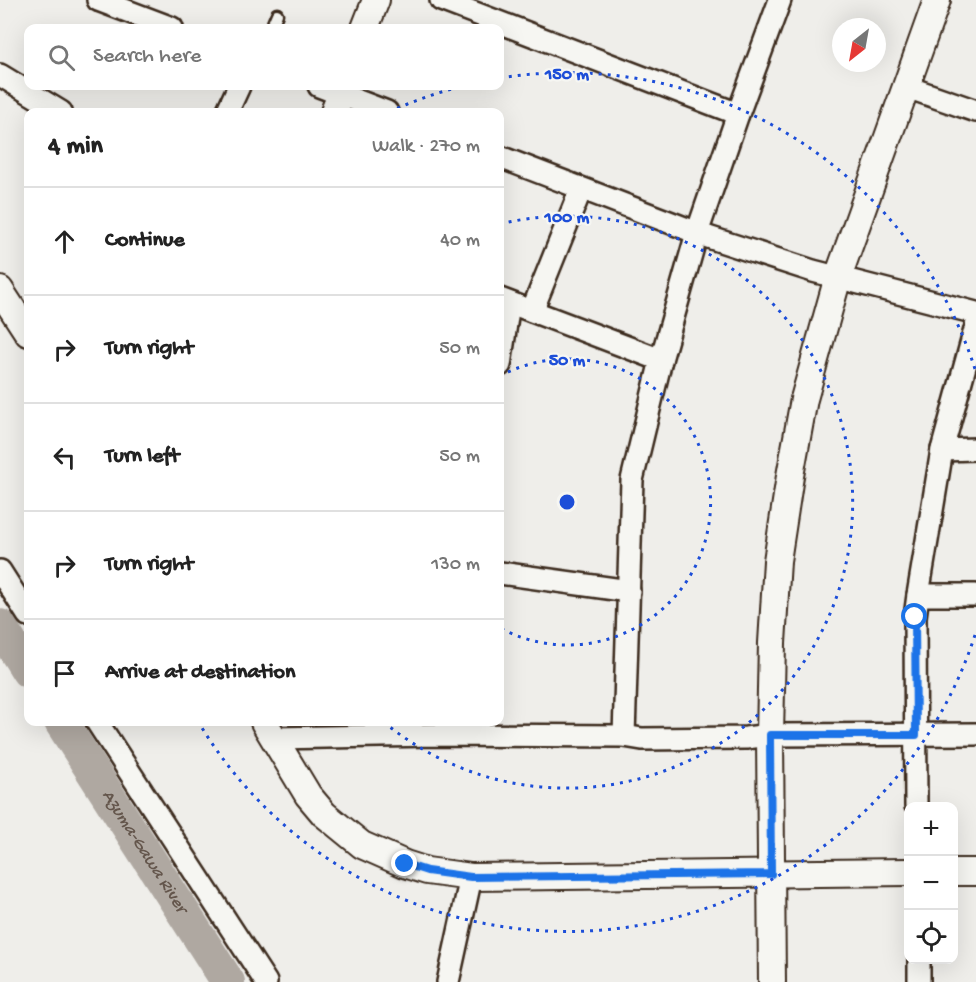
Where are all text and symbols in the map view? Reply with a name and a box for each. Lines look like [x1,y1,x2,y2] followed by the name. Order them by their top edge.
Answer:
[832,18,886,72] north arrow
[24,24,504,90] search box
[45,41,78,74] icon: search
[93,44,201,70] text: Search here
[544,65,589,86] text: 150 m
[48,132,103,163] text: 4 min
[372,136,480,159] text: Walk · 270 m
[544,208,590,229] text: 100 m
[48,225,81,258] icon: ahead
[105,228,185,254] text: Continue
[440,230,480,253] text: 40 m
[48,333,81,366] icon: right
[105,336,193,362] text: Turn right
[439,338,480,361] text: 50 m
[549,351,586,372] text: 50 m
[48,441,81,474] icon: left
[105,444,179,470] text: Turn left
[439,446,480,469] text: 50 m
[557,492,577,512] centre of rings
[48,549,81,582] icon: right
[105,552,193,578] text: Turn right
[431,554,480,577] text: 130 m
[901,603,927,629] route start
[48,657,81,690] icon: arrive
[105,660,295,686] text: Arrive at destination
[97,786,193,920] water label: Azuma-Gawa River
[904,802,958,964] map controls
[904,802,958,856] button: +
[391,850,417,876] route end
[904,856,958,910] button: −
[904,910,958,964] button: locate

